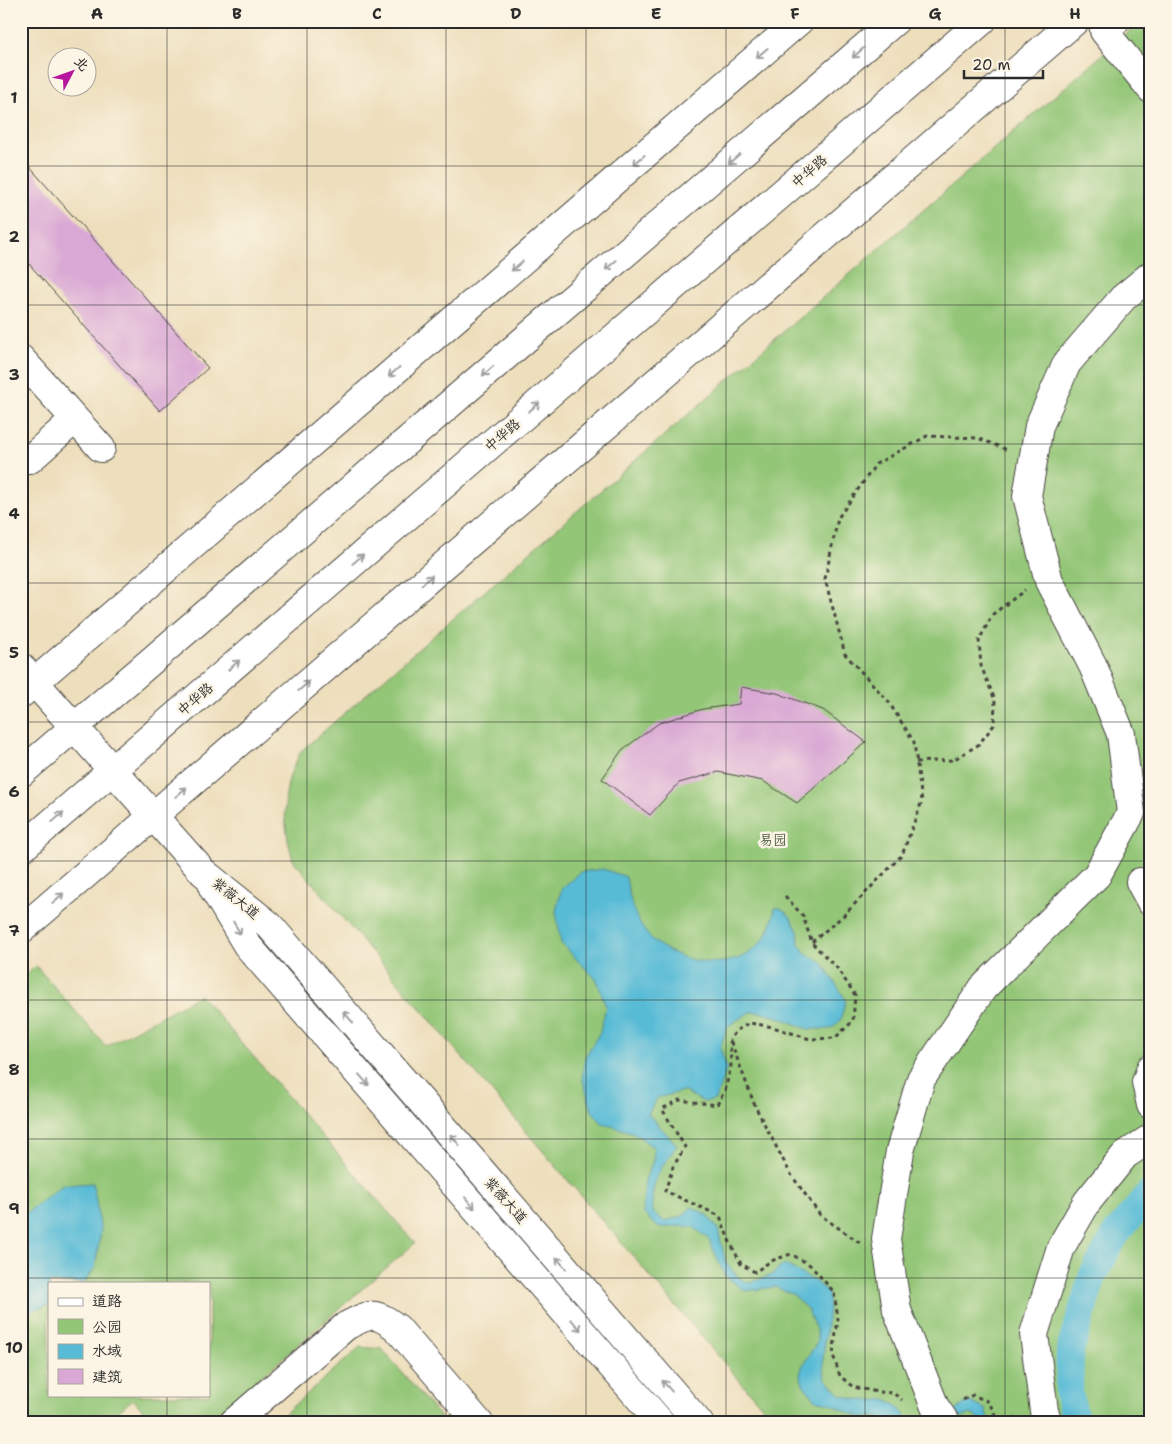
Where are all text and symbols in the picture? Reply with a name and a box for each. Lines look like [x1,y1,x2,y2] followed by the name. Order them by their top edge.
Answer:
[91,3,103,24] text: A
[232,3,242,24] text: B
[372,3,382,24] text: C
[510,3,522,24] text: D
[651,3,661,24] text: E
[790,3,800,24] text: F
[929,3,942,24] text: G
[1069,3,1081,24] text: H
[756,47,769,59] one-way arrow
[851,47,864,59] one-way arrow
[48,48,98,98] north arrow
[964,48,1043,80] scale bar
[70,52,93,75] text: 北
[972,55,1011,75] text: 20 m
[10,87,18,108] text: 1
[787,150,831,192] street label: 中华路
[728,153,741,165] one-way arrow
[633,154,646,165] one-way arrow
[8,226,20,247] text: 2
[605,259,618,271] one-way arrow
[510,260,523,272] one-way arrow
[8,364,20,385] text: 3
[482,365,495,377] one-way arrow
[387,367,400,378] one-way arrow
[527,402,540,413] one-way arrow
[480,414,524,456] street label: 中华路
[8,503,20,524] text: 4
[351,553,364,565] one-way arrow
[421,574,434,585] one-way arrow
[9,642,19,663] text: 5
[228,659,241,671] one-way arrow
[173,678,217,720] street label: 中华路
[298,680,311,691] one-way arrow
[8,781,20,802] text: 6
[175,786,188,797] one-way arrow
[52,811,65,823] one-way arrow
[759,831,787,849] park label: 易园
[209,873,263,923] street label: 紫薇大道
[52,892,65,904] one-way arrow
[8,920,20,941] text: 7
[233,921,243,935] one-way arrow
[343,1011,354,1024] one-way arrow
[8,1059,20,1080] text: 8
[358,1073,370,1086] one-way arrow
[449,1134,460,1147] one-way arrow
[481,1173,531,1227] street label: 紫薇大道
[464,1196,476,1209] one-way arrow
[8,1198,20,1219] text: 9
[556,1257,567,1270] one-way arrow
[48,1282,210,1396] legend
[92,1291,122,1311] text: 道路
[92,1317,122,1337] text: 公园
[571,1319,582,1332] one-way arrow
[5,1337,23,1358] text: 10
[92,1341,122,1361] text: 水域
[92,1367,122,1387] text: 建筑
[662,1379,673,1392] one-way arrow

